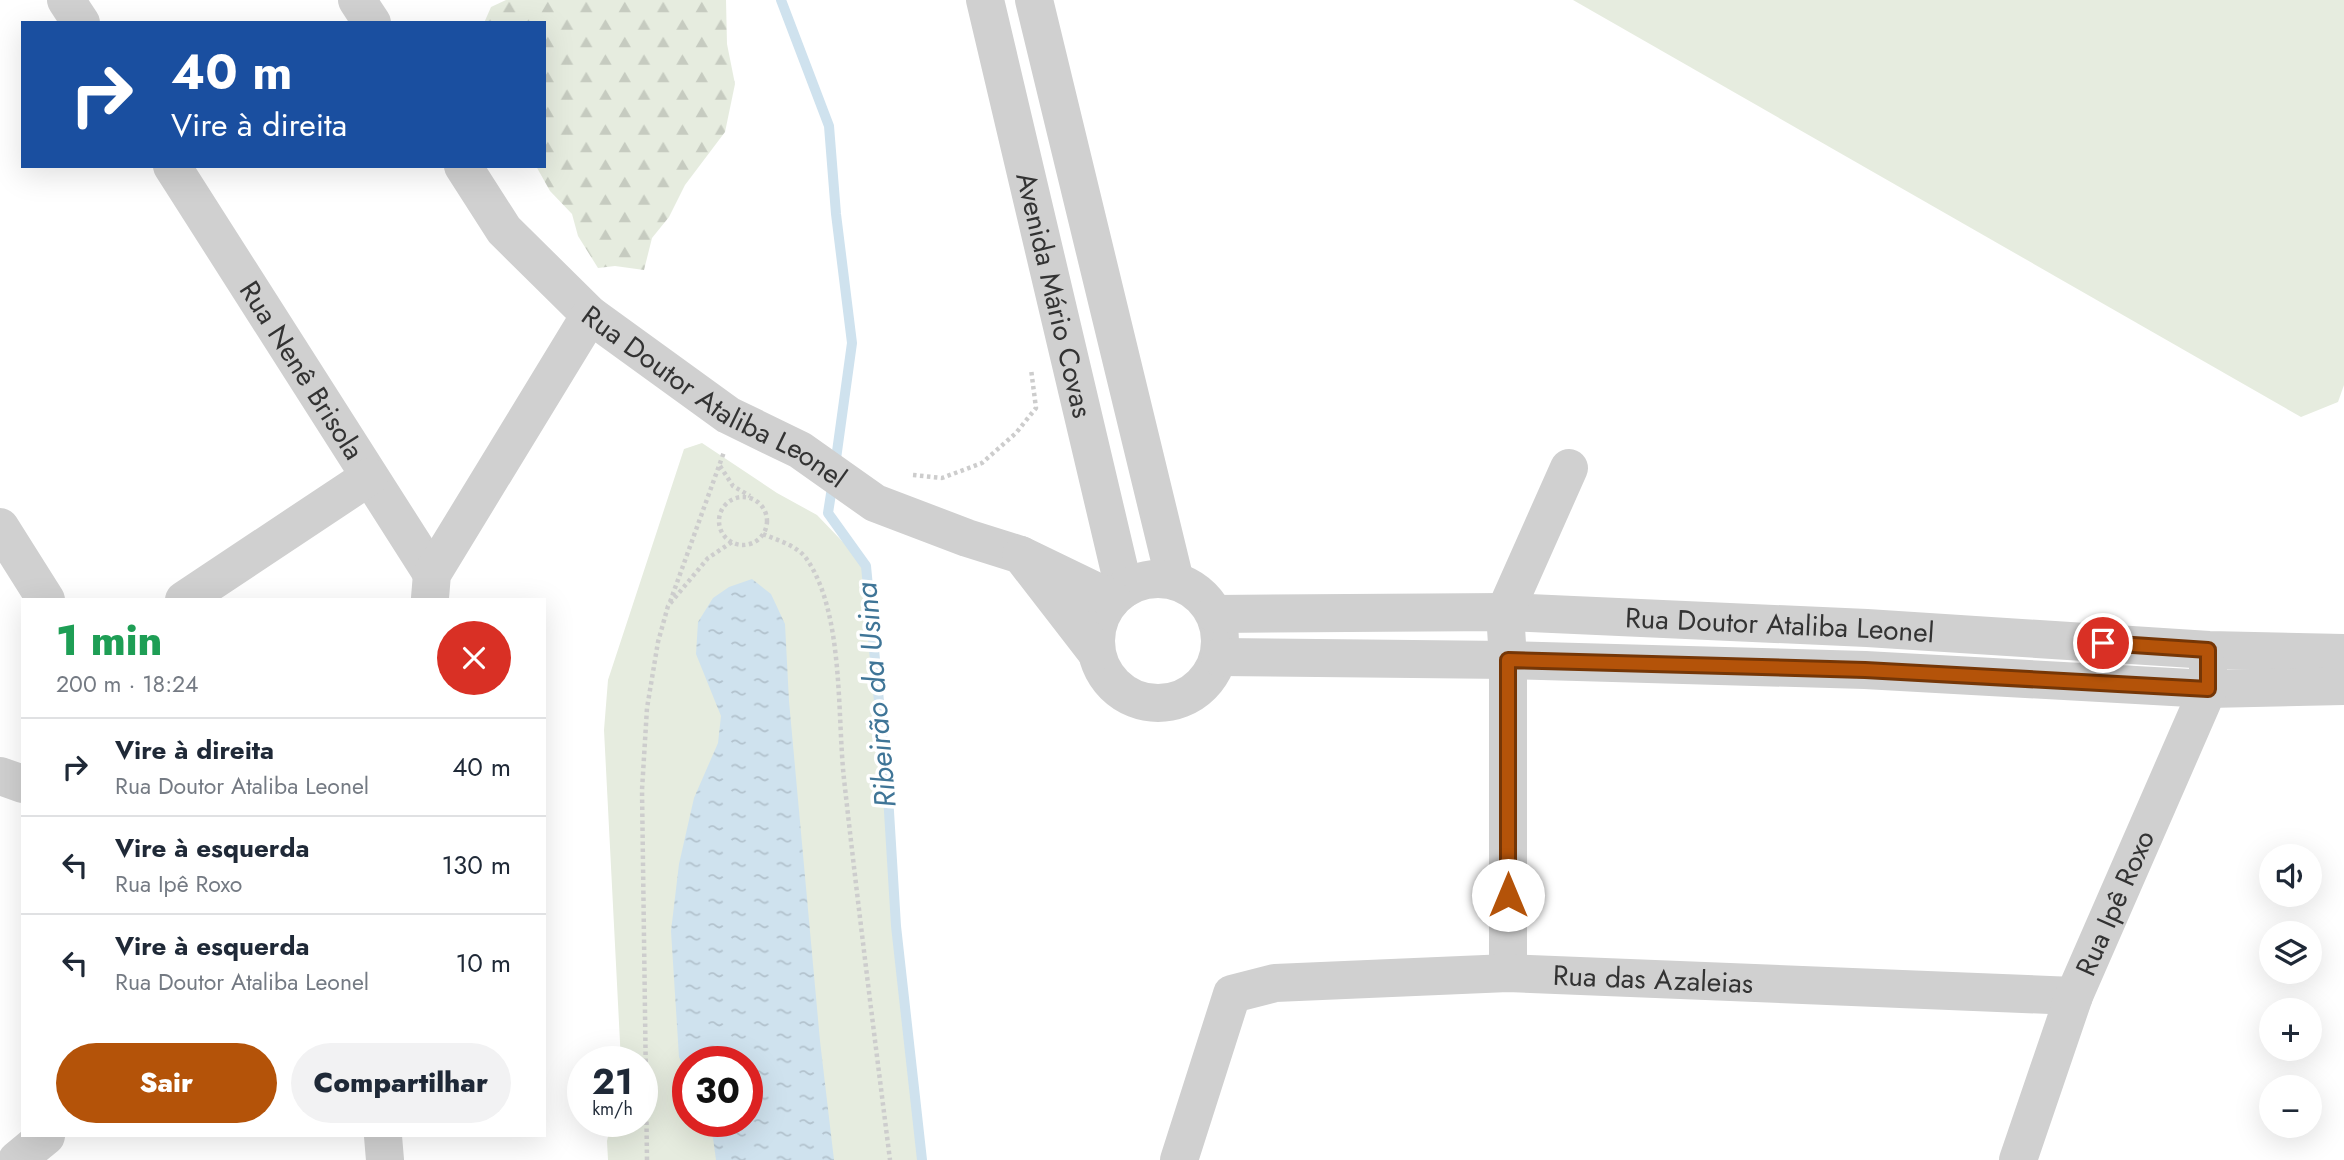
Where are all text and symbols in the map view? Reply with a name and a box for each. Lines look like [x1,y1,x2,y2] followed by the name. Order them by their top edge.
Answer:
[171,37,293,107] text: 40 m
[56,49,147,140] icon: right
[171,102,347,148] text: Vire à direita
[1005,168,1103,422] street label: Avenida Mário Covas
[229,273,374,468] street label: Rua Nenê Brisola
[573,295,855,498] street label: Rua Doutor Ataliba Leonel
[844,580,907,810] water label: Ribeirão da Usina
[1624,597,1936,653] street label: Rua Doutor Ataliba Leonel
[56,610,162,671] text: 1 min
[2073,613,2133,673] pin
[437,621,511,695] button: close
[2084,624,2122,662] icon: arrive
[56,667,199,701] text: 200 m · 18:24
[115,731,274,769] text: Vire à direita
[56,748,94,786] icon: right
[452,748,511,786] text: 40 m
[115,769,369,803] text: Rua Doutor Ataliba Leonel
[2065,824,2165,982] street label: Rua Ipê Roxo
[115,829,310,867] text: Vire à esquerda
[2259,844,2322,1138] map controls
[2259,844,2322,907] button: sound
[56,846,94,884] icon: left
[441,846,511,884] text: 130 m
[1471,858,1545,932] position arrow
[115,867,242,901] text: Rua Ipê Roxo
[2259,921,2322,984] button: layers
[115,927,310,965] text: Vire à esquerda
[56,944,94,982] icon: left
[456,944,511,982] text: 10 m
[1552,955,1754,1004] street label: Rua das Azaleias
[115,965,369,999] text: Rua Doutor Ataliba Leonel
[2259,998,2322,1061] button: +
[56,1043,277,1123] button: Sair
[291,1043,511,1123] button: Compartilhar
[672,1046,763,1137] speed limit sign: 30
[592,1057,633,1107] text: 21
[2259,1075,2322,1138] button: −
[592,1096,633,1122] text: km/h

